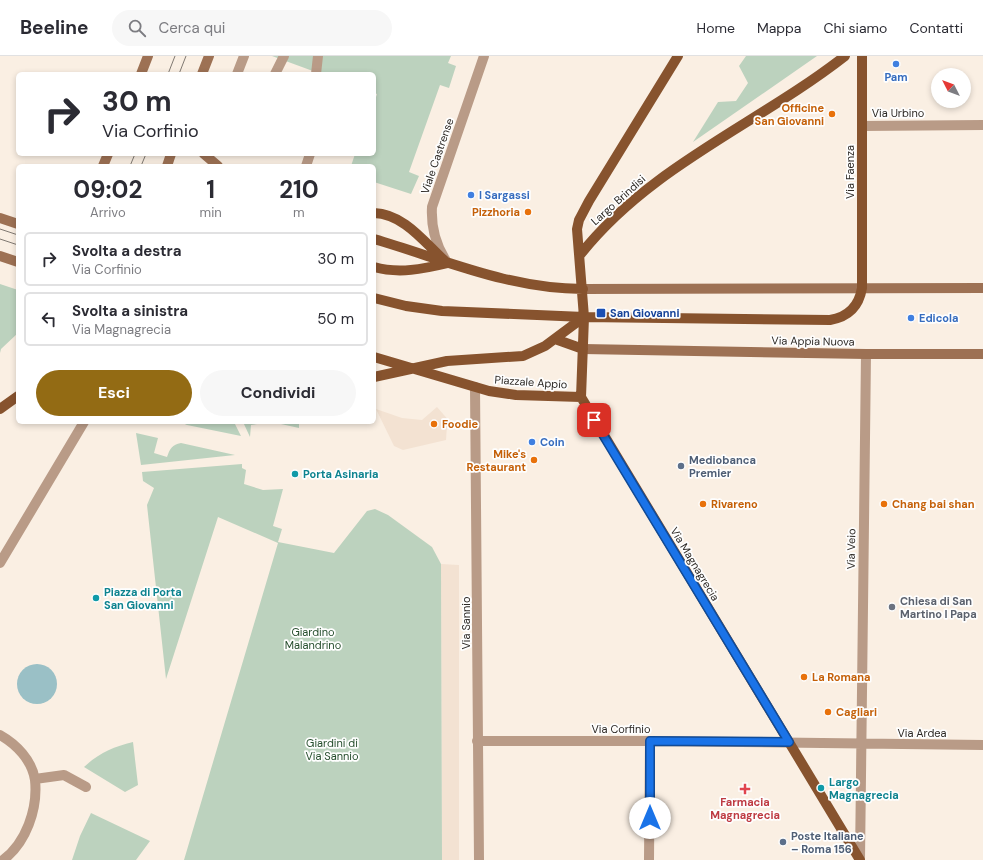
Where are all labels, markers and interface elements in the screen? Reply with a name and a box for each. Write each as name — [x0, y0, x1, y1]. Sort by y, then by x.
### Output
search box — [112, 10, 392, 46]
text: Beeline — [20, 15, 88, 40]
icon: search — [126, 17, 148, 39]
text: Cerca qui — [158, 18, 225, 38]
text: Home — [697, 19, 735, 37]
text: Mappa — [757, 19, 801, 37]
text: Chi siamo — [823, 19, 887, 37]
text: Contatti — [909, 19, 963, 37]
marker: Pam — [891, 59, 901, 69]
north arrow — [931, 68, 971, 108]
map controls — [931, 68, 971, 108]
place label: Pam — [884, 70, 908, 84]
text: 30 m — [102, 83, 172, 120]
icon: right — [36, 88, 88, 140]
place label: Officine San Giovanni — [755, 101, 824, 128]
street label: Via Urbino — [872, 106, 924, 120]
marker: Officine San Giovanni — [827, 109, 837, 119]
street label: Viale Castrense — [417, 116, 457, 196]
text: Via Corfinio — [102, 119, 199, 143]
street label: Via Faenza — [843, 145, 857, 199]
street label: Largo Brindisi — [588, 172, 648, 228]
text: 09:02 — [73, 174, 142, 205]
text: 1 — [206, 174, 215, 205]
text: 210 — [279, 174, 319, 205]
place label: I Sargassi — [479, 188, 530, 202]
marker: I Sargassi — [466, 190, 476, 200]
text: Arrivo — [90, 204, 126, 221]
text: min — [200, 204, 222, 221]
text: m — [293, 204, 305, 221]
place label: Pizzhoria — [472, 205, 520, 219]
marker: Pizzhoria — [523, 207, 533, 217]
text: Svolta a destra — [72, 241, 182, 261]
icon: right — [38, 248, 60, 270]
text: 30 m — [318, 249, 354, 269]
text: Via Corfinio — [72, 261, 142, 278]
text: Svolta a sinistra — [72, 301, 188, 321]
place label: San Giovanni — [610, 306, 679, 320]
marker: San Giovanni — [595, 307, 607, 319]
icon: left — [38, 308, 60, 330]
text: 50 m — [317, 309, 354, 329]
place label: Edicola — [919, 311, 958, 325]
marker: Edicola — [906, 313, 916, 323]
text: Via Magnagrecia — [72, 321, 171, 338]
street label: Via Appia Nuova — [771, 333, 855, 349]
button: Esci — [36, 370, 192, 416]
button: Condividi — [200, 370, 356, 416]
street label: Piazzale Appio — [494, 372, 568, 392]
pin — [577, 403, 611, 437]
icon: arrive — [583, 409, 605, 431]
place label: Foodie — [442, 417, 478, 431]
marker: Foodie — [429, 419, 439, 429]
place label: Coin — [540, 435, 565, 449]
marker: Coin — [527, 437, 537, 447]
place label: Mike's Restaurant — [467, 447, 526, 474]
place label: Mediobanca Premier — [689, 453, 756, 480]
marker: Mike's Restaurant — [529, 455, 539, 465]
marker: Mediobanca Premier — [676, 461, 686, 471]
place label: Porta Asinaria — [303, 467, 378, 481]
marker: Porta Asinaria — [290, 469, 300, 479]
place label: Rivareno — [711, 497, 758, 511]
place label: Chang bai shan — [892, 497, 975, 511]
marker: Rivareno — [698, 499, 708, 509]
marker: Chang bai shan — [879, 499, 889, 509]
street label: Via Magnagrecia — [667, 525, 723, 604]
street label: Via Veio — [844, 528, 858, 570]
place label: Piazza di Porta San Giovanni — [104, 585, 182, 612]
marker: Piazza di Porta San Giovanni — [91, 593, 101, 603]
place label: Chiesa di San Martino I Papa — [900, 594, 977, 621]
street label: Via Sannio — [459, 596, 473, 650]
marker: Chiesa di San Martino I Papa — [887, 602, 897, 612]
park label: Giardino Malandrino — [285, 625, 341, 652]
place label: La Romana — [812, 670, 871, 684]
marker: La Romana — [799, 672, 809, 682]
place label: Cagliari — [836, 705, 877, 719]
marker: Cagliari — [823, 707, 833, 717]
street label: Via Corfinio — [591, 722, 651, 736]
street label: Via Ardea — [897, 726, 947, 740]
park label: Giardini di Via Sannio — [305, 736, 359, 763]
place label: Largo Magnagrecia — [829, 775, 899, 802]
marker: Largo Magnagrecia — [816, 783, 826, 793]
marker: Farmacia Magnagrecia — [740, 784, 750, 794]
place label: Farmacia Magnagrecia — [710, 795, 780, 822]
position arrow — [629, 797, 671, 839]
place label: Poste Italiane – Roma 156 — [791, 829, 864, 856]
marker: Poste Italiane – Roma 156 — [778, 837, 788, 847]

